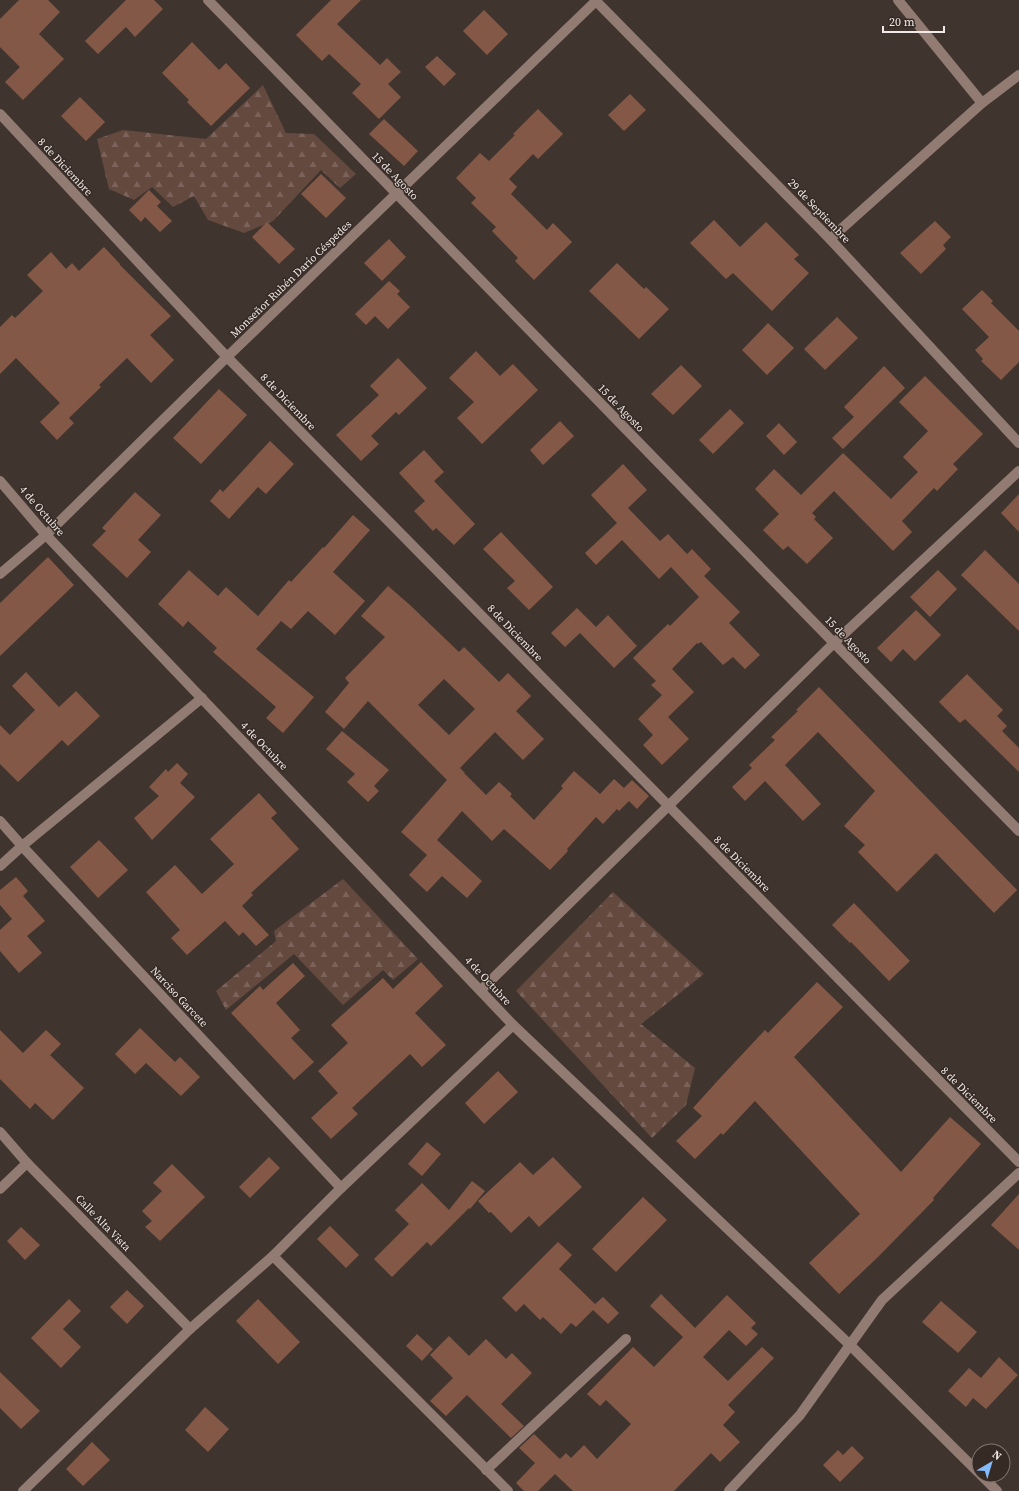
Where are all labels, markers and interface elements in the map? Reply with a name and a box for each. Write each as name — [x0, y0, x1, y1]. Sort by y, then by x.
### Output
scale bar — [883, 8, 944, 34]
text: 20 m — [889, 14, 915, 30]
street label: 8 de Diciembre — [34, 135, 96, 200]
street label: 15 de Agosto — [368, 149, 422, 203]
street label: 29 de Septiembre — [784, 175, 854, 247]
street label: Monseñor Rubén Darío Céspedes — [227, 217, 355, 341]
street label: 8 de Diciembre — [257, 370, 319, 434]
street label: 15 de Agosto — [594, 381, 648, 435]
street label: 4 de Octubre — [16, 483, 68, 540]
street label: 8 de Diciembre — [484, 601, 546, 665]
street label: 15 de Agosto — [821, 613, 875, 667]
street label: 4 de Octubre — [237, 718, 291, 774]
street label: 8 de Diciembre — [710, 832, 774, 896]
street label: 4 de Octubre — [461, 953, 515, 1009]
street label: Narciso Garcete — [147, 963, 211, 1031]
street label: 8 de Diciembre — [937, 1063, 1001, 1127]
street label: Calle Alta Vista — [72, 1191, 134, 1255]
north arrow — [971, 1443, 1011, 1483]
text: N — [989, 1447, 1005, 1464]

